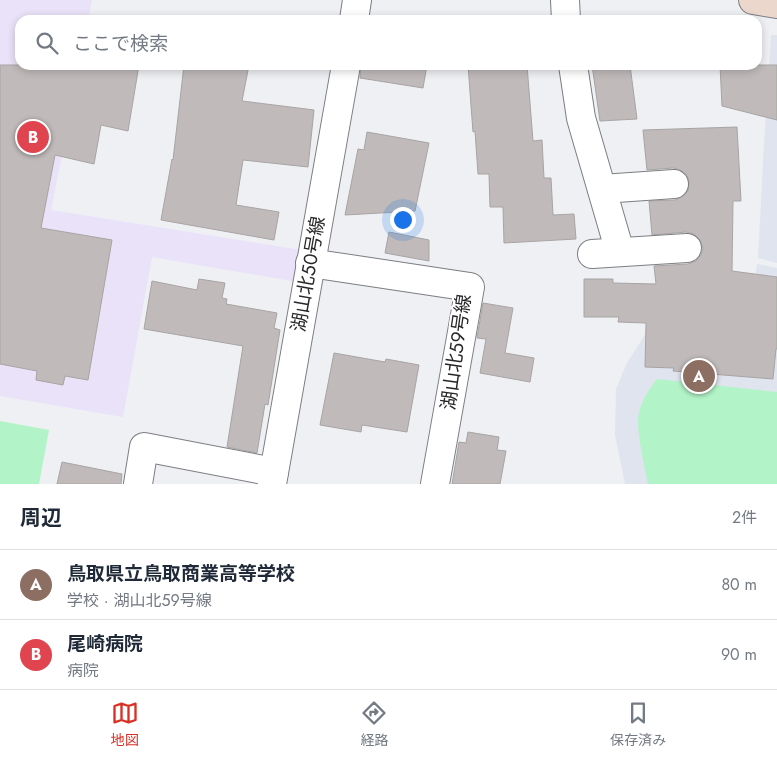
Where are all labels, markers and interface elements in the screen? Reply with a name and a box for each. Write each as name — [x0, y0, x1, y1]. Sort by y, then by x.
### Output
search box — [15, 15, 762, 70]
icon: search — [33, 29, 61, 57]
text: ここで検索 — [73, 30, 168, 57]
pin: B — [17, 118, 49, 156]
your location — [390, 207, 416, 233]
street label: 湖山北50号線 — [285, 214, 331, 334]
street label: 湖山北59号線 — [435, 292, 477, 412]
pin: A — [683, 357, 715, 395]
text: 周辺 — [20, 503, 62, 533]
text: 2件 — [732, 506, 757, 529]
text: 鳥取県立鳥取商業高等学校 — [67, 560, 295, 587]
text: A — [30, 573, 42, 596]
text: 80 m — [721, 573, 757, 596]
text: 学校 · 湖山北59号線 — [67, 589, 212, 612]
text: 尾崎病院 — [67, 630, 143, 657]
text: B — [31, 643, 41, 666]
text: 90 m — [721, 643, 757, 666]
text: 病院 — [67, 659, 99, 682]
tab: 地図 — [111, 699, 139, 750]
tab: 経路 — [360, 699, 388, 750]
tab: 保存済み — [610, 699, 666, 750]

